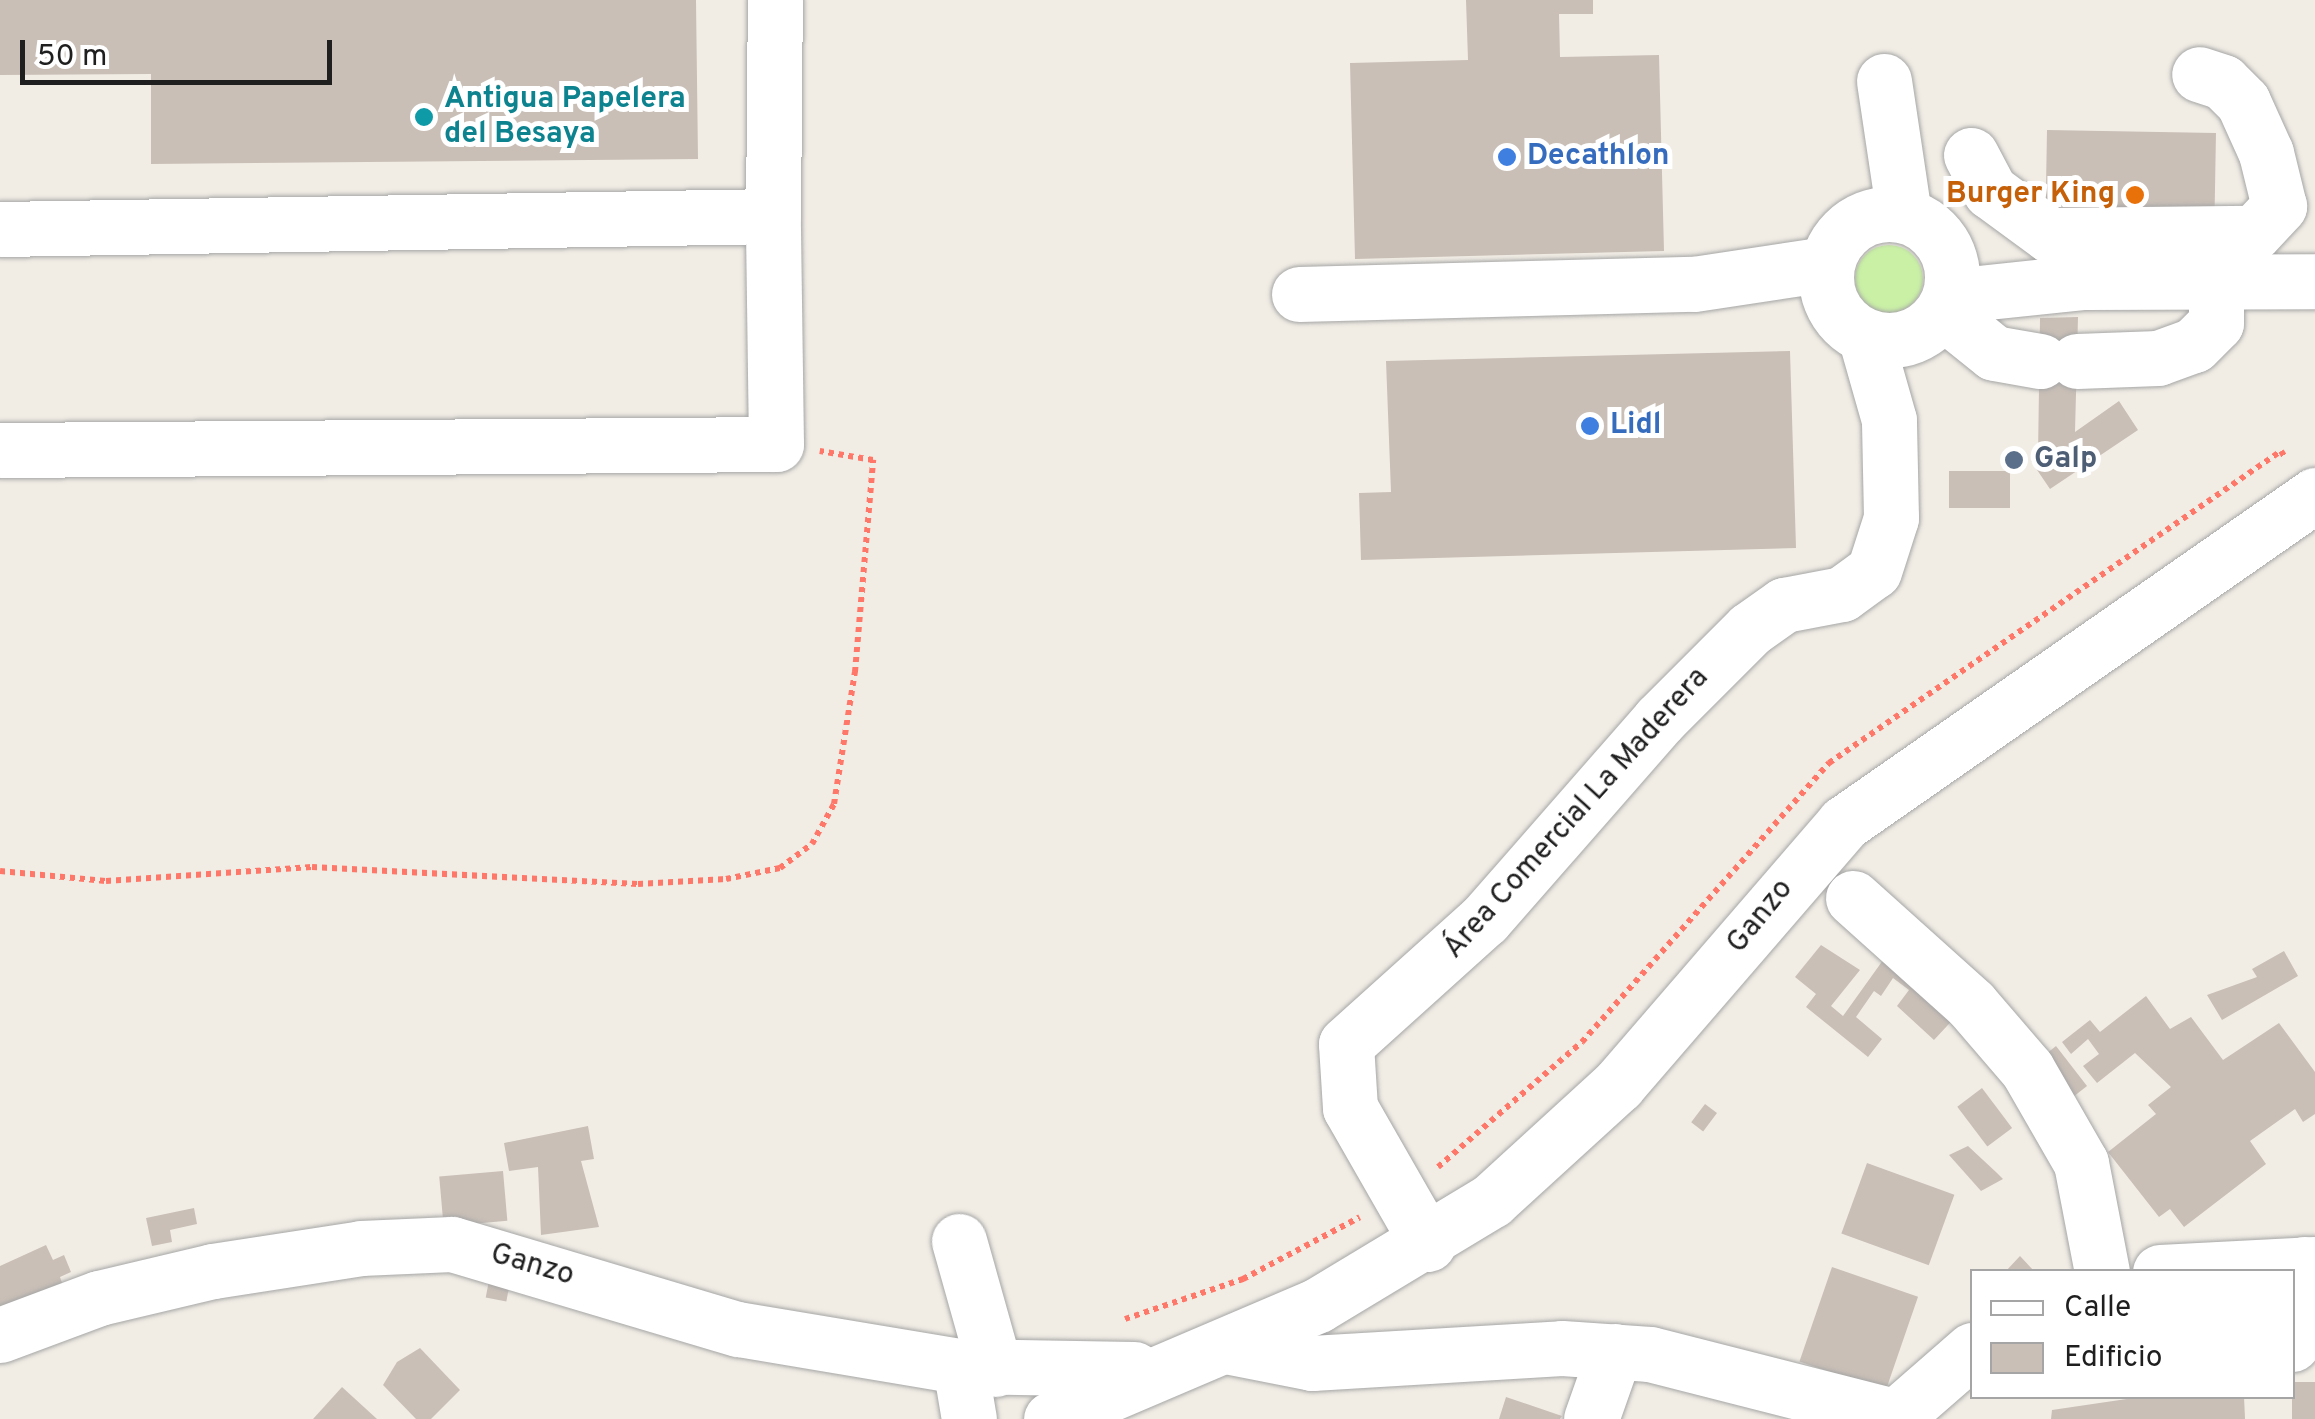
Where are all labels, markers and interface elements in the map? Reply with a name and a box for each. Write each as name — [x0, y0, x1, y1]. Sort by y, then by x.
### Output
scale bar — [25, 20, 338, 82]
text: 50 m — [37, 39, 107, 76]
place label: Antigua Papelera del Besaya — [444, 82, 686, 152]
marker: Antigua Papelera del Besaya — [413, 106, 435, 128]
place label: Decathlon — [1527, 139, 1670, 175]
marker: Decathlon — [1496, 146, 1518, 168]
place label: Burger King — [1946, 177, 2115, 213]
marker: Burger King — [2124, 184, 2146, 206]
place label: Lidl — [1610, 408, 1662, 444]
marker: Lidl — [1579, 415, 1601, 437]
place label: Galp — [2034, 442, 2097, 478]
marker: Galp — [2003, 449, 2025, 471]
street label: Área Comercial La Maderera — [1437, 661, 1717, 967]
street label: Ganzo — [1720, 873, 1802, 961]
street label: Ganzo — [486, 1237, 578, 1295]
legend — [1970, 1269, 2295, 1399]
text: Calle — [2064, 1290, 2131, 1327]
text: Edificio — [2064, 1340, 2162, 1377]

